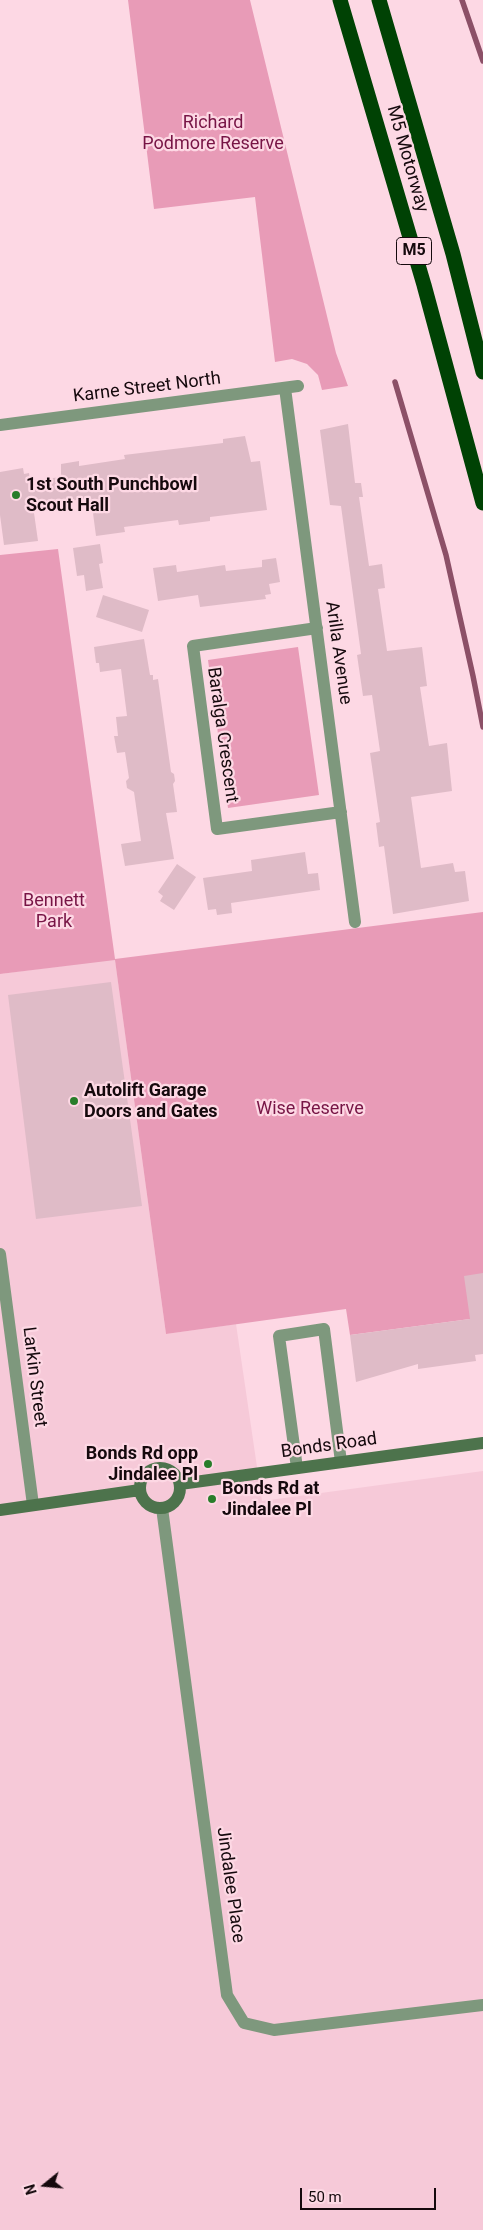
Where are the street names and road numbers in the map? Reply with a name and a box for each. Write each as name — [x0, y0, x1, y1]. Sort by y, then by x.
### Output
street label: M5 Motorway — [381, 103, 433, 215]
road number: M5 — [396, 238, 432, 264]
street label: Karne Street North — [72, 368, 222, 408]
street label: Arilla Avenue — [320, 600, 356, 706]
street label: Baralga Crescent — [202, 666, 242, 804]
street label: Larkin Street — [17, 1326, 51, 1428]
street label: Bonds Road — [280, 1429, 378, 1463]
street label: Jindalee Place — [211, 1826, 249, 1944]

